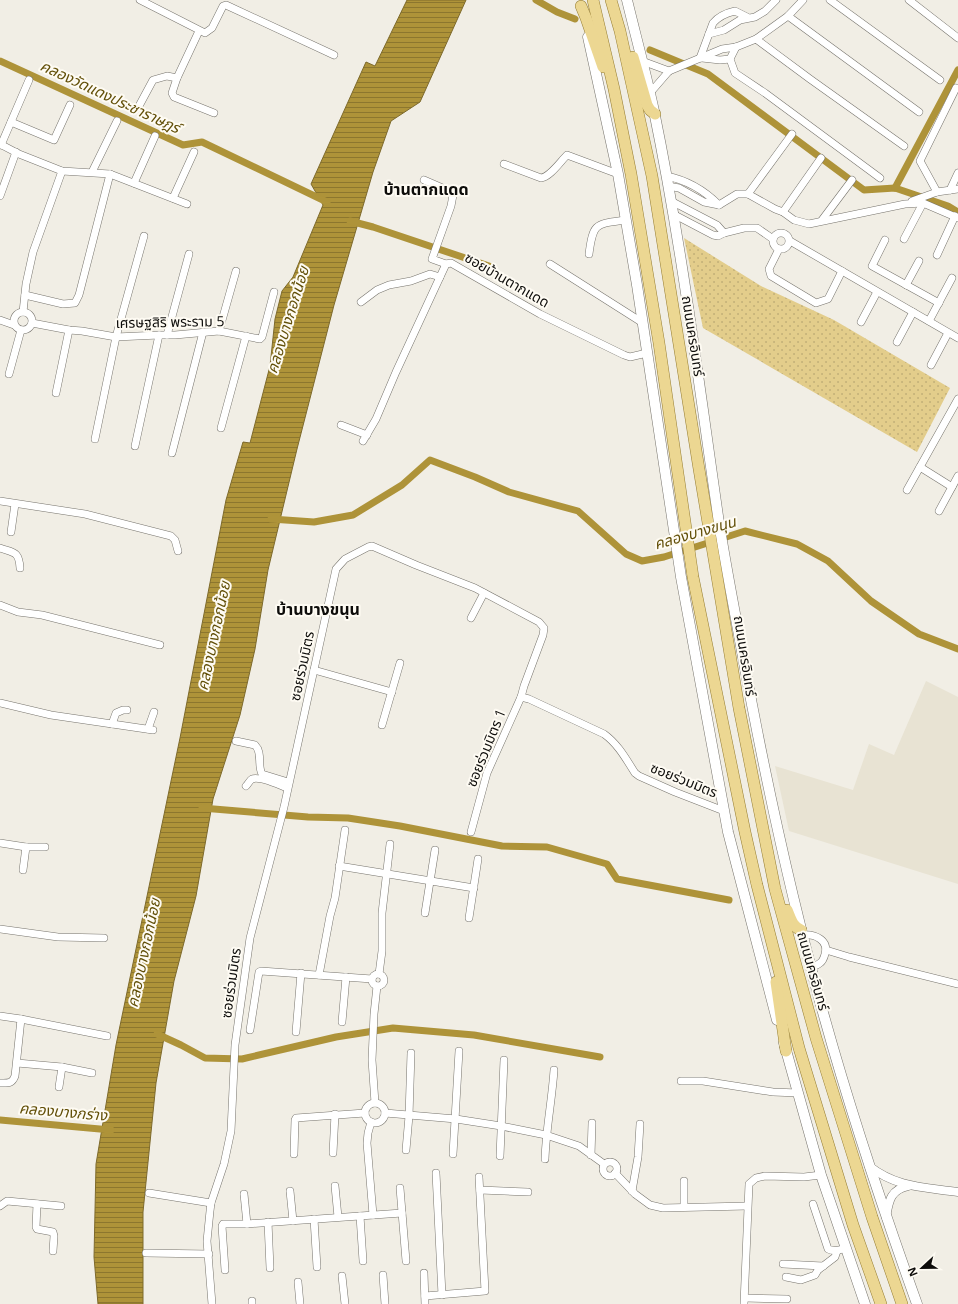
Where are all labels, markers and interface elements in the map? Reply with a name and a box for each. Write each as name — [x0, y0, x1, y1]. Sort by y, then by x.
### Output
water label: คลองวัดแดงประชาราษฎร์ — [37, 55, 187, 139]
district label: บ้านตากแดด — [383, 178, 469, 200]
street label: ซอยบ้านตากแดด — [461, 248, 553, 312]
water label: คลองบางกอกน้อย — [261, 263, 313, 376]
street label: ถนนนครอินทร์ — [678, 294, 709, 378]
street label: เศรษฐสิริ พระราม 5 — [115, 311, 225, 332]
water label: คลองบางขนุน — [651, 511, 739, 553]
water label: คลองบางกอกน้อย — [192, 578, 235, 692]
district label: บ้านบางขนุน — [276, 598, 360, 620]
street label: ถนนนครอินทร์ — [730, 614, 761, 698]
street label: ซอยร่วมมิตร — [285, 629, 318, 702]
street label: ซอยร่วมมิตร 1 — [461, 706, 510, 790]
street label: ซอยร่วมมิตร — [648, 757, 721, 802]
water label: คลองบางกอกน้อย — [122, 895, 165, 1009]
street label: ถนนนครอินทร์ — [793, 929, 834, 1013]
street label: ซอยร่วมมิตร — [216, 946, 245, 1019]
water label: คลองบางกร่าง — [18, 1097, 109, 1125]
north arrow — [902, 1248, 942, 1288]
text: N — [904, 1265, 921, 1279]

